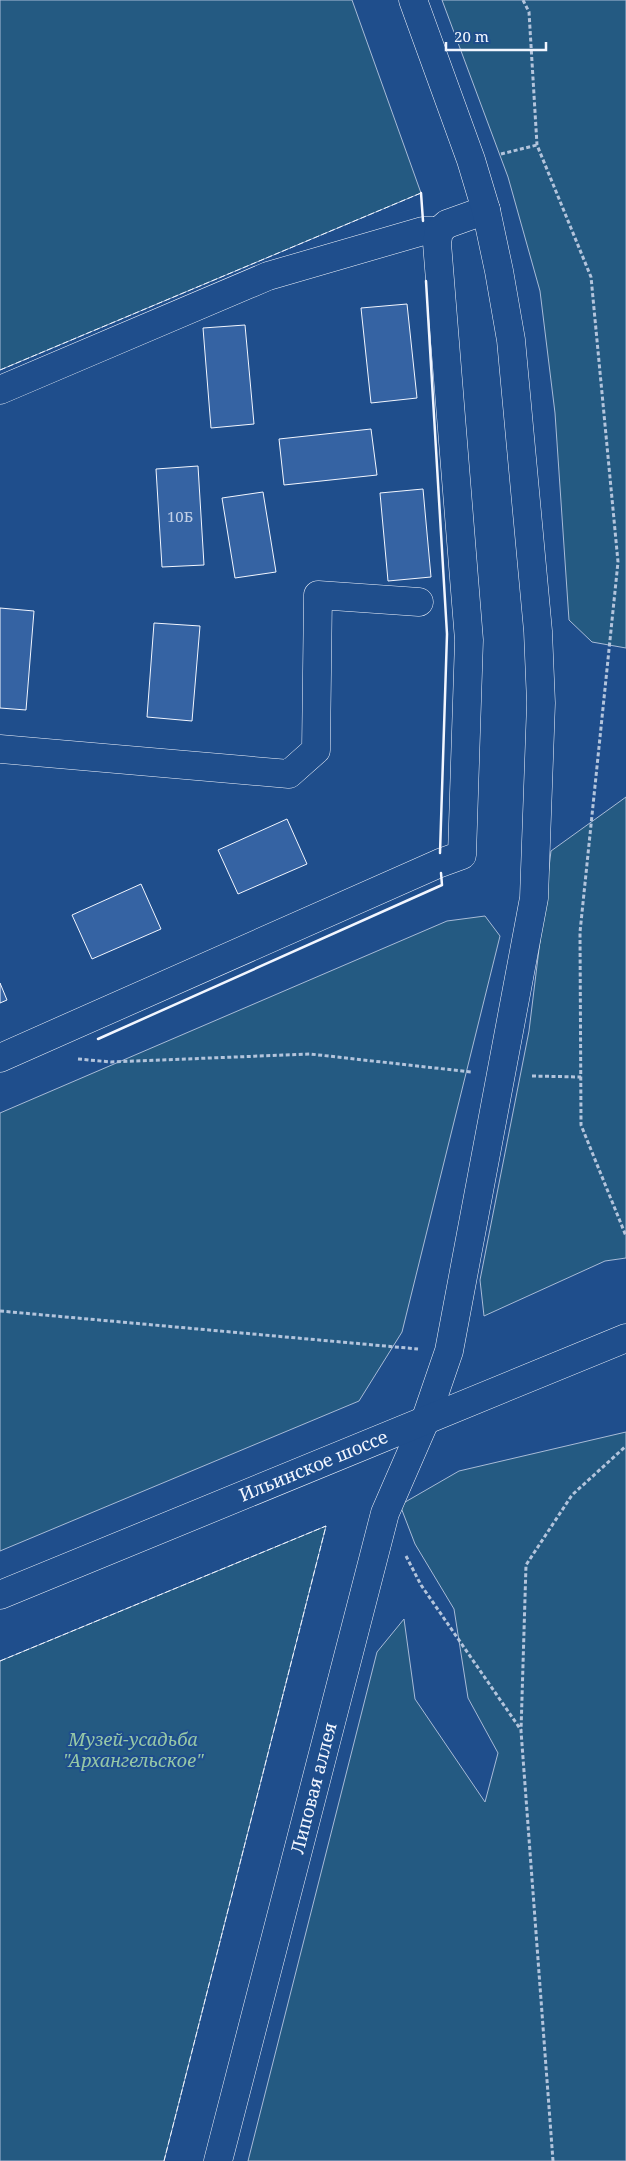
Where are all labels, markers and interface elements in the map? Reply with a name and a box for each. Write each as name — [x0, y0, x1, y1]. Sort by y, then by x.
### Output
scale bar — [446, 20, 546, 52]
text: 20 m — [454, 26, 489, 46]
house number: 10Б — [167, 506, 193, 526]
street label: Ильинское шоссе — [235, 1424, 391, 1507]
street label: Липовая аллея — [285, 1720, 342, 1856]
park label: Музей-усадьба "Архангельское" — [63, 1727, 205, 1772]

